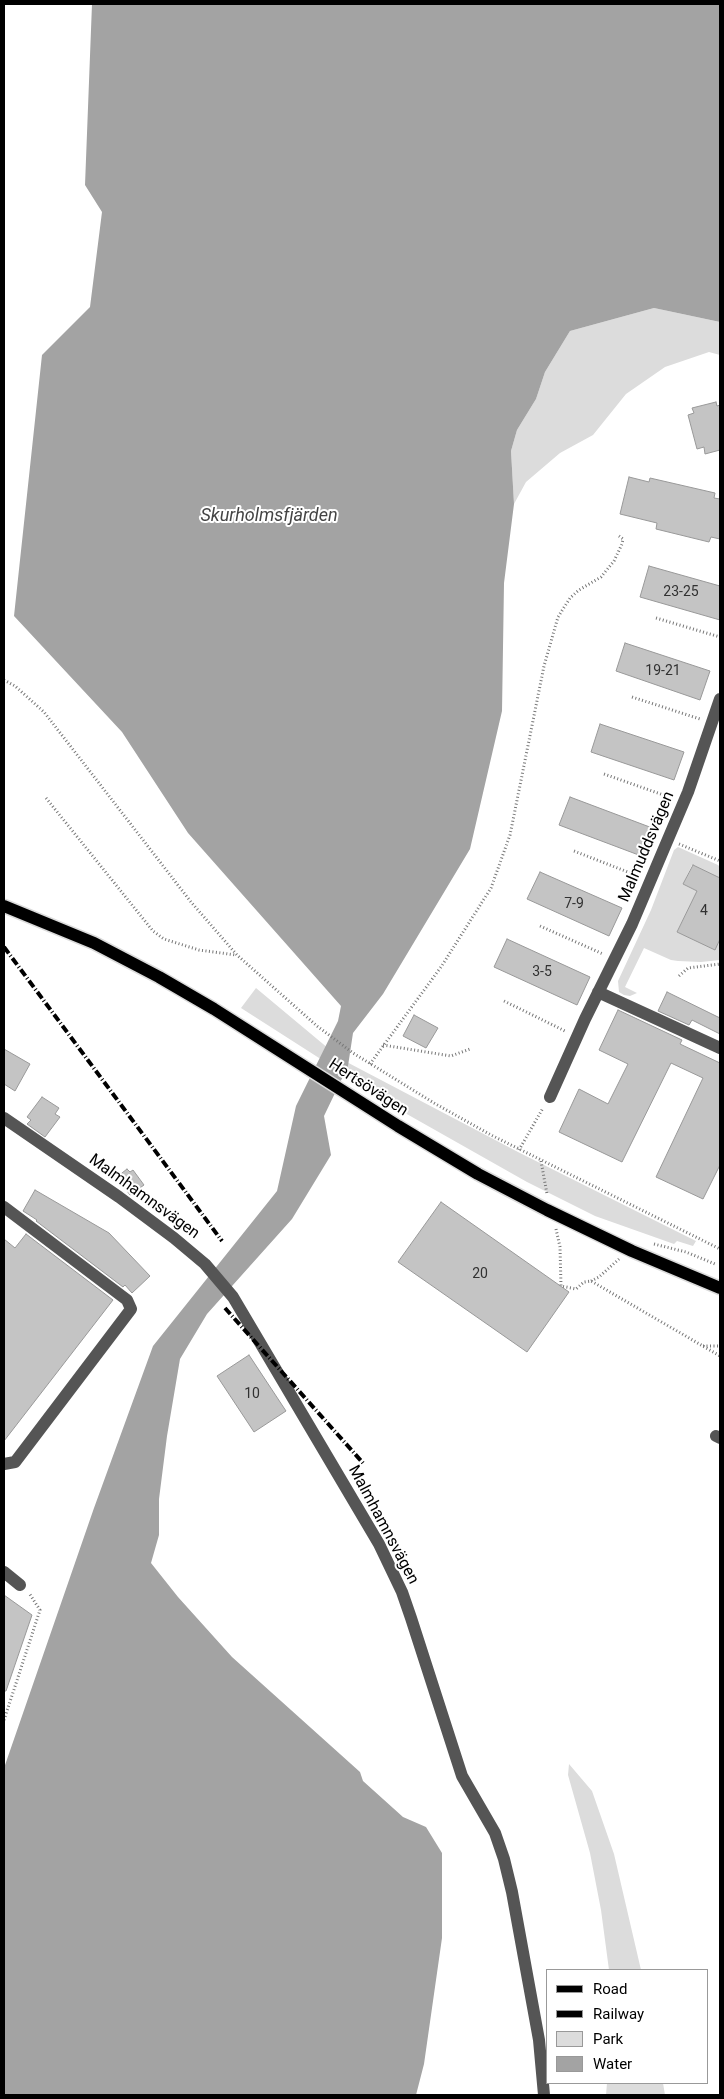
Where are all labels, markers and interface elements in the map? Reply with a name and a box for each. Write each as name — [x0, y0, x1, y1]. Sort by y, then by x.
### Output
water label: Skurholmsfjärden — [200, 505, 338, 527]
house number: 23-25 — [663, 584, 699, 600]
house number: 19-21 — [645, 663, 681, 679]
street label: Malmuddsvägen — [615, 789, 679, 905]
house number: 7-9 — [564, 896, 584, 912]
house number: 4 — [700, 903, 708, 919]
house number: 3-5 — [532, 964, 552, 980]
street label: Hertsövägen — [325, 1055, 411, 1121]
street label: Malmhamnsvägen — [85, 1150, 203, 1244]
house number: 20 — [472, 1266, 488, 1282]
house number: 10 — [244, 1386, 260, 1402]
street label: Malmhamnsvägen — [344, 1462, 422, 1588]
legend — [546, 1969, 709, 2084]
text: Road — [593, 1980, 627, 1998]
text: Railway — [593, 2005, 644, 2023]
text: Park — [593, 2030, 623, 2048]
text: Water — [593, 2055, 632, 2073]

